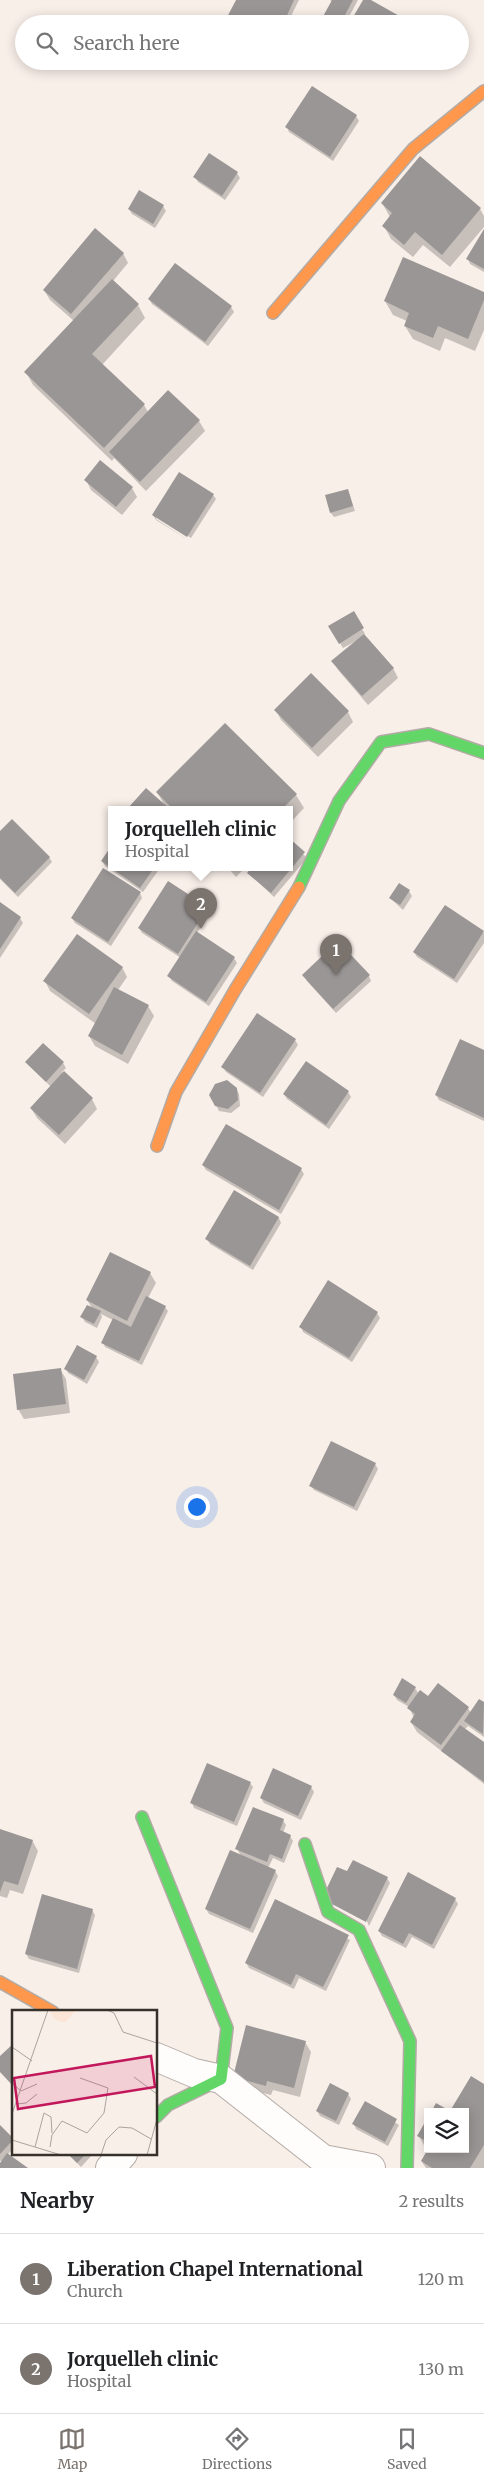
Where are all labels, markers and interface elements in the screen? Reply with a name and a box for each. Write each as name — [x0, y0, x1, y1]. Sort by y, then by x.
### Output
search box — [15, 15, 469, 70]
icon: search — [33, 29, 61, 57]
text: Search here — [73, 31, 180, 55]
popup — [108, 806, 293, 871]
text: Jorquelleh clinic — [125, 817, 276, 841]
text: Hospital — [125, 841, 189, 861]
pin: 2 — [185, 888, 217, 929]
pin: 1 — [320, 934, 352, 975]
your location — [184, 1494, 210, 1520]
inset map — [12, 2010, 158, 2156]
map controls — [424, 2108, 469, 2153]
button: layers — [424, 2108, 469, 2153]
text: Nearby — [20, 2187, 94, 2214]
text: 2 results — [399, 2191, 464, 2211]
text: Liberation Chapel International — [67, 2257, 363, 2281]
text: 1 — [32, 2269, 40, 2289]
text: 120 m — [418, 2269, 464, 2289]
text: Church — [67, 2281, 123, 2301]
text: Jorquelleh clinic — [67, 2347, 218, 2371]
text: 2 — [31, 2359, 41, 2379]
text: 130 m — [418, 2359, 464, 2379]
text: Hospital — [67, 2371, 131, 2391]
tab: Map — [57, 2425, 87, 2473]
tab: Directions — [202, 2425, 272, 2473]
tab: Saved — [387, 2425, 427, 2473]

